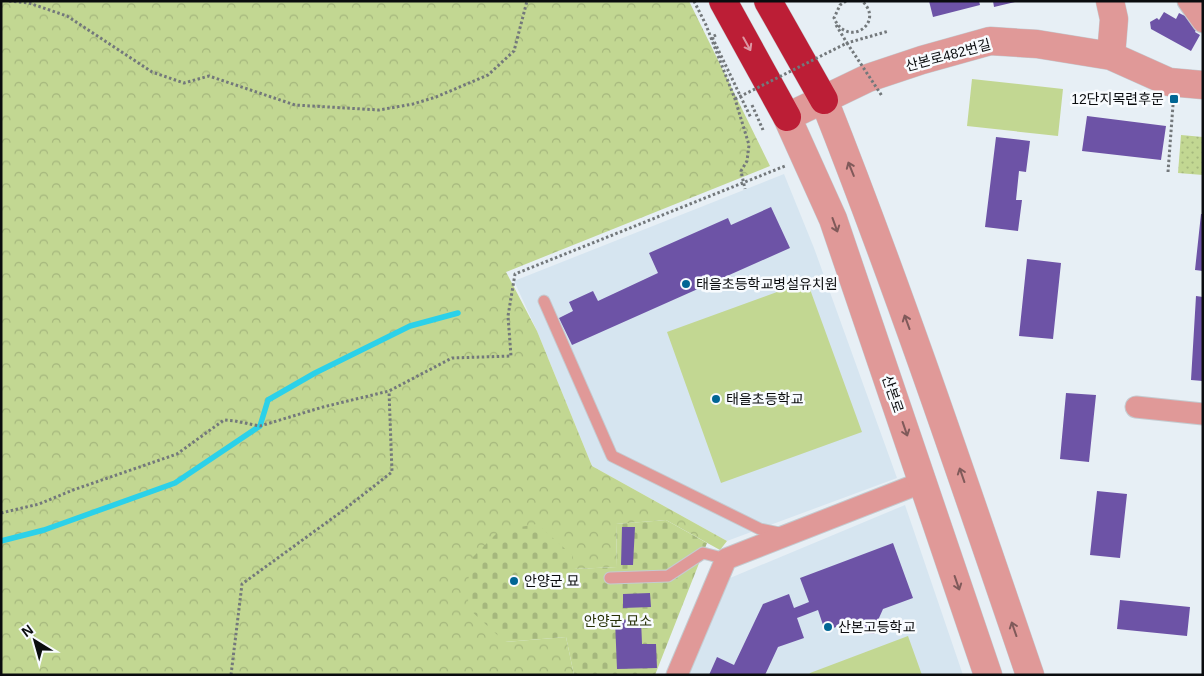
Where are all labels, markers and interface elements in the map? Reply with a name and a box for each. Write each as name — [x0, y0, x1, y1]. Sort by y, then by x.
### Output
one-way arrow — [742, 36, 752, 51]
street label: 산본로482번길 — [904, 36, 992, 74]
place label: 12단지목련후문 — [1071, 91, 1164, 107]
marker: 12단지목련후문 — [1168, 93, 1180, 105]
one-way arrow — [846, 162, 856, 177]
one-way arrow — [831, 217, 840, 233]
place label: 태을초등학교병설유치원 — [696, 276, 838, 292]
marker: 태을초등학교병설유치원 — [680, 278, 692, 290]
one-way arrow — [902, 314, 911, 330]
street label: 산본로 — [879, 373, 907, 415]
place label: 태을초등학교 — [726, 391, 803, 407]
marker: 태을초등학교 — [710, 393, 722, 405]
one-way arrow — [900, 421, 910, 437]
one-way arrow — [956, 467, 966, 483]
place label: 안양군 묘 — [524, 573, 580, 589]
one-way arrow — [953, 574, 962, 590]
marker: 안양군 묘 — [508, 575, 520, 587]
park label: 안양군 묘소 — [584, 613, 652, 629]
north arrow — [10, 616, 60, 666]
place label: 산본고등학교 — [838, 619, 915, 635]
text: N — [18, 621, 36, 640]
marker: 산본고등학교 — [822, 621, 834, 633]
one-way arrow — [1009, 621, 1018, 637]

